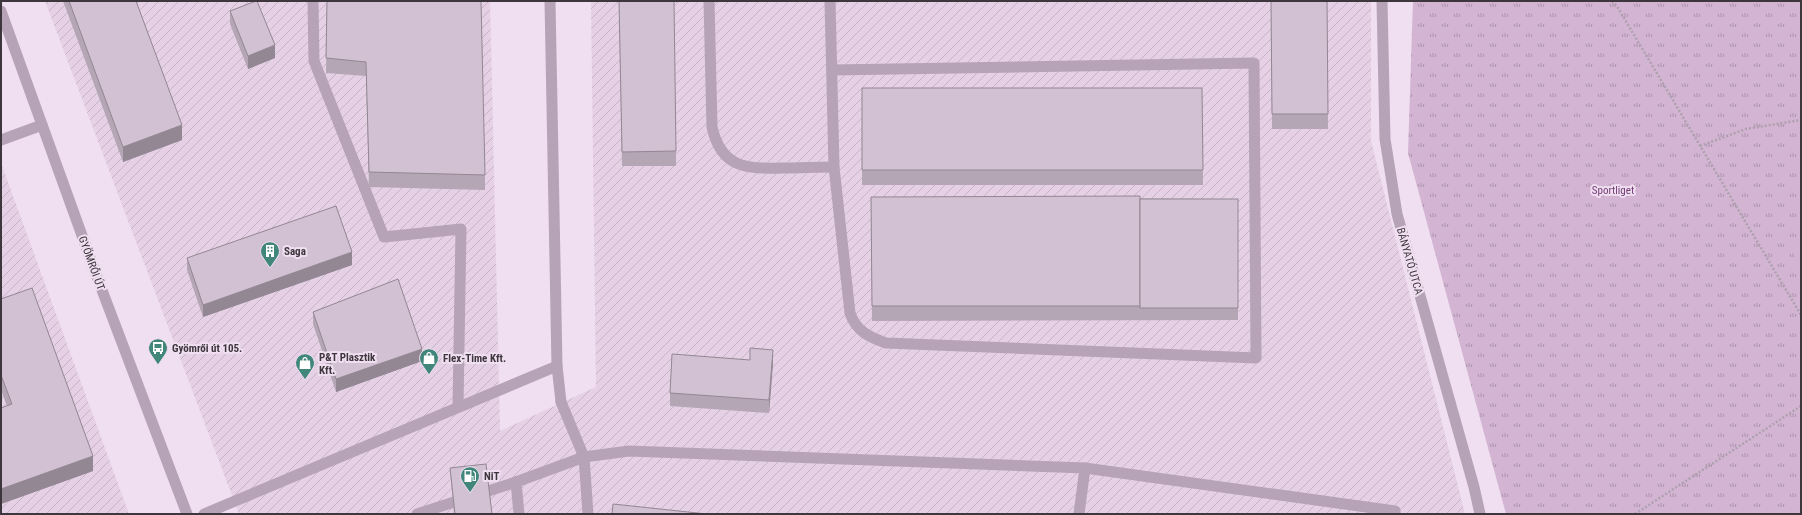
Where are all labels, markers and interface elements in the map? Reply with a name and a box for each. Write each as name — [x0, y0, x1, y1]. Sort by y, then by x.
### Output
park label: Sportliget — [1592, 184, 1634, 197]
street label: BÁNYATÓ UTCA — [1394, 226, 1425, 297]
street label: GYÖMRŐI ÚT — [76, 234, 107, 292]
building icon: Saga — [259, 240, 281, 268]
place label: Saga — [284, 245, 306, 258]
bus stop icon: Gyömrői út 105. — [147, 337, 169, 365]
place label: Gyömrői út 105. — [172, 342, 242, 355]
shop icon: Flex-Time Kft. — [418, 347, 440, 375]
place label: P&T Plasztik Kft. — [319, 351, 376, 377]
shop icon: P&T Plasztik Kft. — [294, 352, 316, 380]
place label: Flex-Time Kft. — [443, 352, 506, 365]
fuel station icon: NiT — [459, 465, 481, 493]
place label: NiT — [484, 470, 500, 483]

